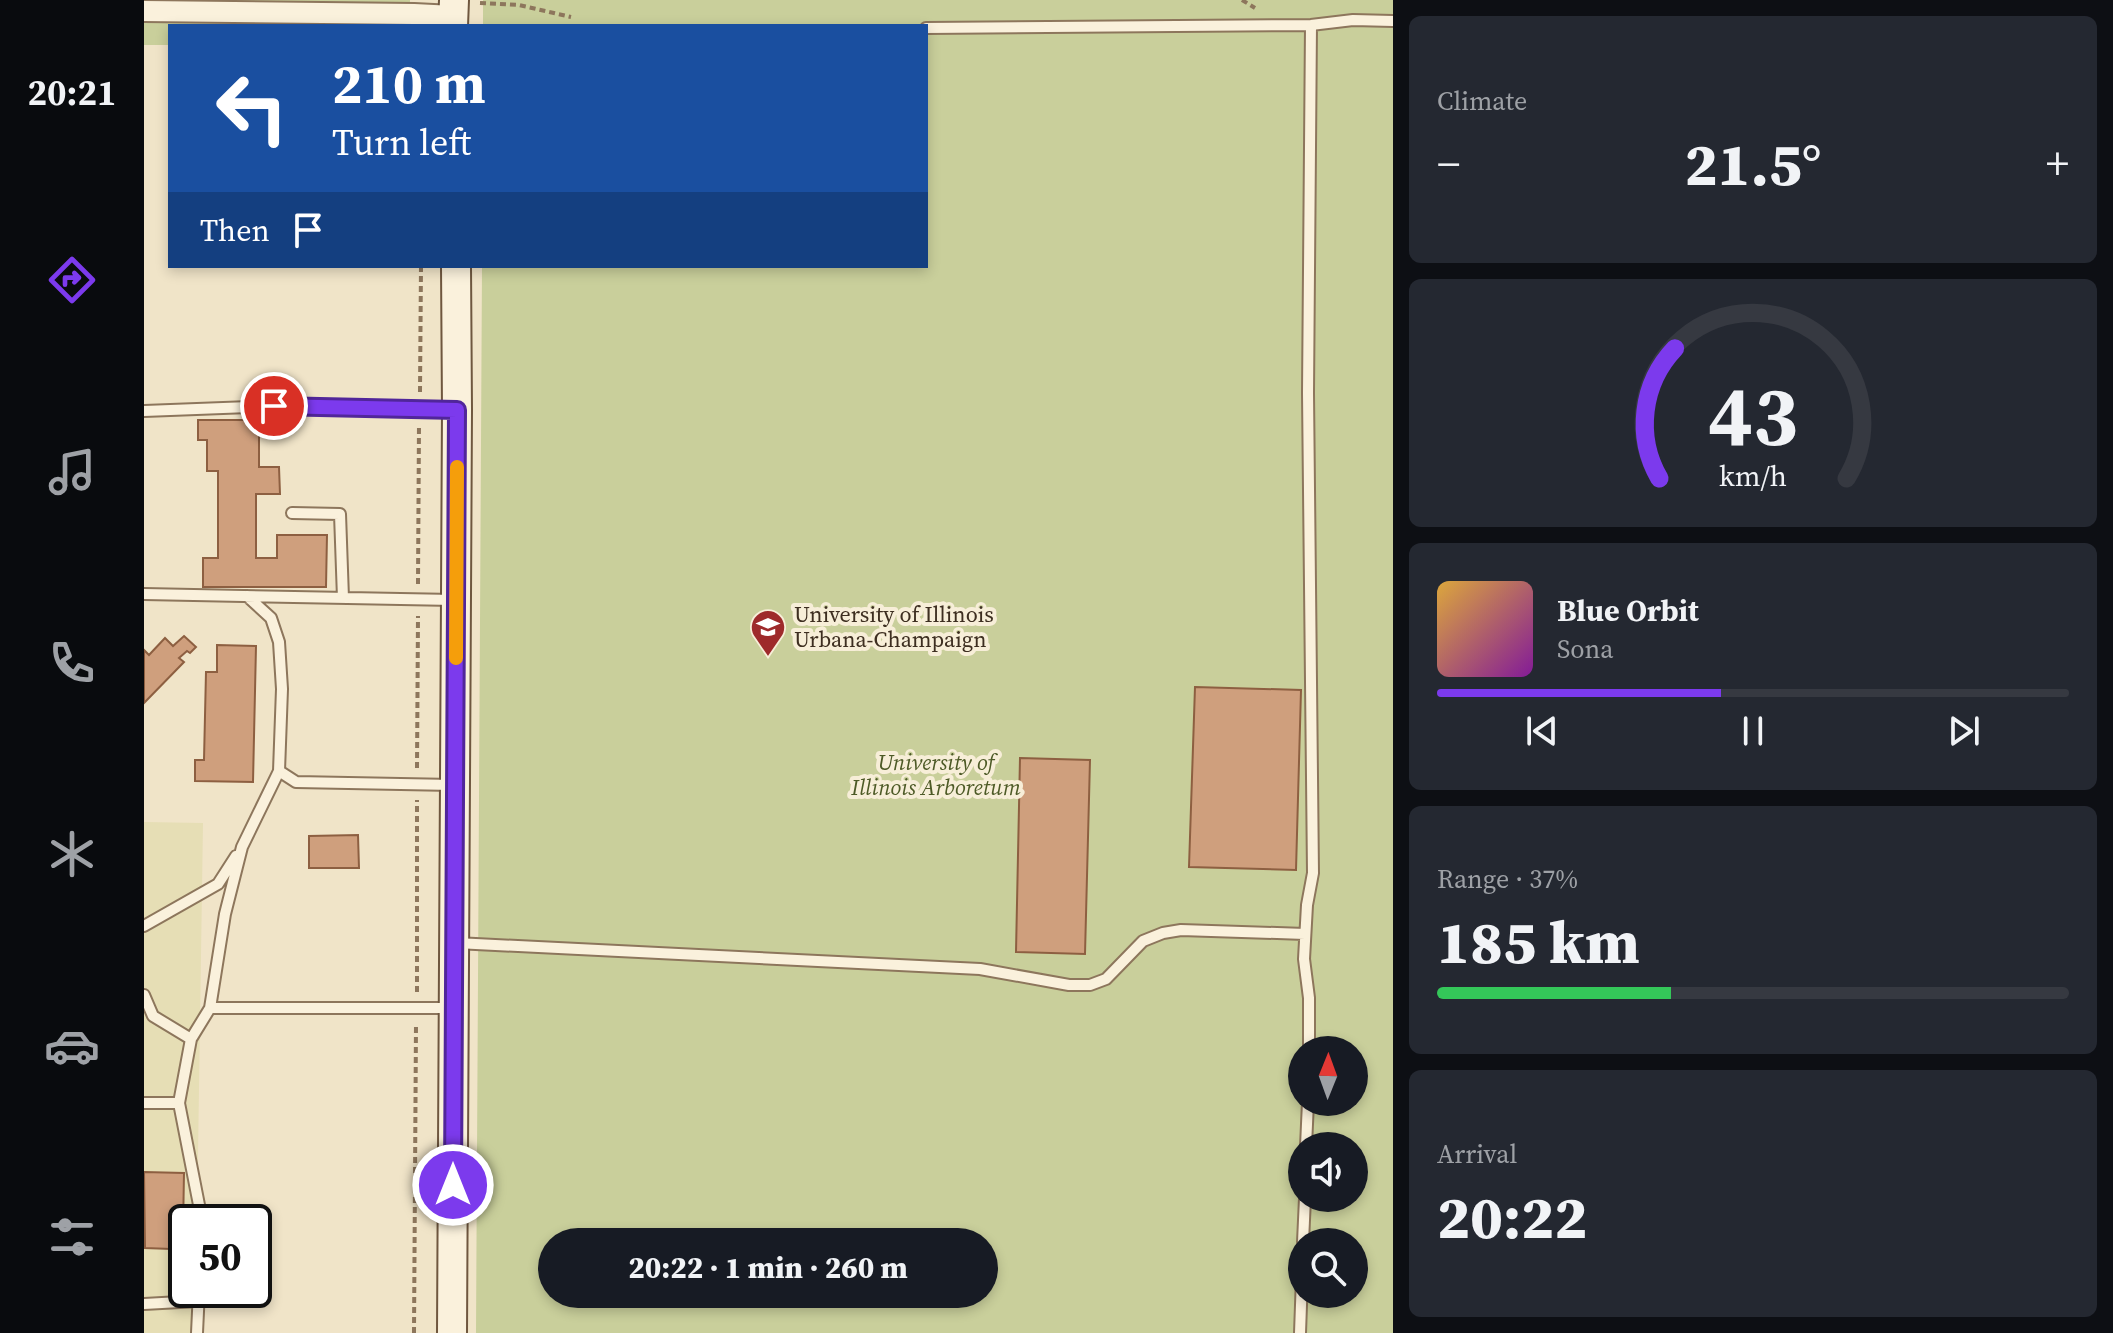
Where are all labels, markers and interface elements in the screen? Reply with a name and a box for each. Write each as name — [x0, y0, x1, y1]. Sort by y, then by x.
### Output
text: 210 m — [332, 45, 486, 122]
icon: left — [200, 56, 304, 160]
text: 20:21 — [28, 68, 116, 117]
text: Climate — [1437, 83, 1527, 119]
text: Turn left — [332, 118, 471, 167]
text: 21.5° — [1685, 123, 1821, 205]
text: − — [1437, 133, 1460, 194]
text: + — [2046, 133, 2069, 194]
icon: arrive — [286, 208, 330, 252]
text: Then — [200, 210, 270, 251]
icon: directions — [44, 252, 100, 308]
text: 43 — [1708, 359, 1798, 473]
pin — [240, 372, 308, 440]
icon: arrive — [252, 384, 296, 428]
icon: music — [44, 444, 100, 500]
text: km/h — [1719, 456, 1787, 496]
text: Blue Orbit — [1557, 590, 1699, 631]
place label: University of Illinois Urbana-Champaign — [794, 599, 994, 654]
school or university icon: University of Illinois Urbana-Champaign — [749, 608, 787, 658]
text: Sona — [1557, 631, 1614, 667]
icon: phone — [44, 635, 100, 691]
icon: previous — [1520, 709, 1564, 753]
icon: pause — [1731, 709, 1775, 753]
icon: next — [1942, 709, 1986, 753]
park label: University of Illinois Arboretum — [850, 747, 1021, 802]
icon: climate — [44, 826, 100, 882]
text: Range · 37% — [1437, 861, 1578, 897]
text: 185 km — [1437, 901, 1640, 983]
icon: car — [44, 1018, 100, 1074]
north arrow — [1288, 1036, 1368, 1116]
map controls — [1288, 1036, 1368, 1308]
button: sound — [1288, 1132, 1368, 1212]
text: Arrival — [1437, 1136, 1517, 1172]
position arrow — [411, 1143, 495, 1227]
text: 20:22 — [1437, 1176, 1587, 1258]
speed limit sign: 50 — [168, 1204, 272, 1308]
icon: filters — [44, 1209, 100, 1265]
button: search — [1288, 1228, 1368, 1308]
text: 20:22 · 1 min · 260 m — [628, 1247, 908, 1288]

